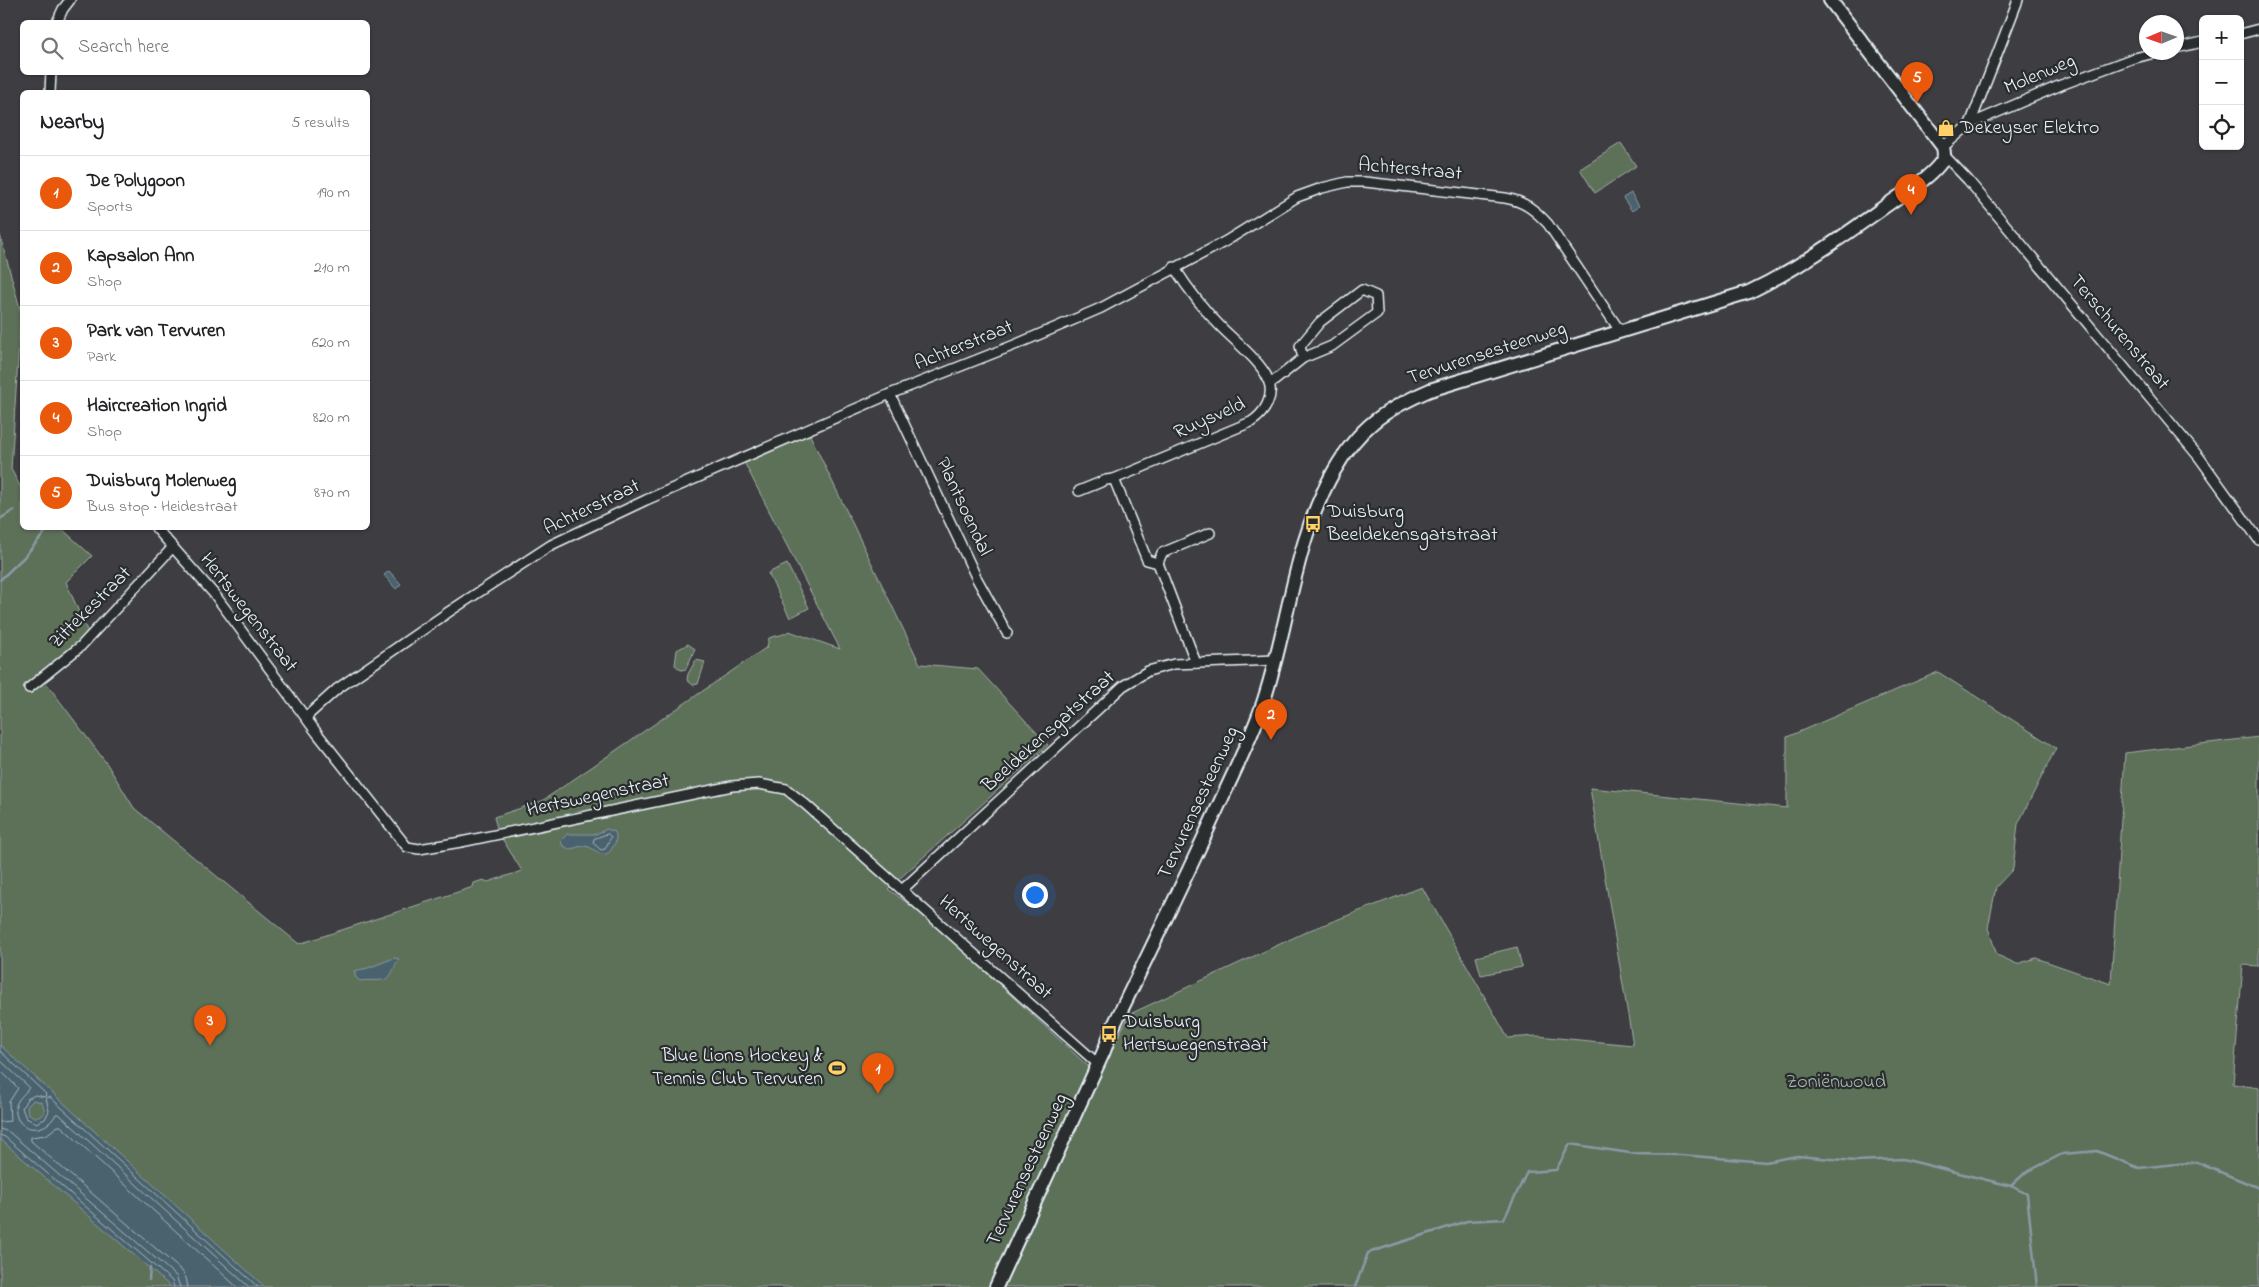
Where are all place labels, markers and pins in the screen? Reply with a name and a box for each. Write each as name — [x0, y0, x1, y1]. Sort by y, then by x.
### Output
pin: 5 — [1901, 62, 1933, 103]
place label: Dekeyser Elektro — [1959, 114, 2099, 143]
shop icon: Dekeyser Elektro — [1936, 118, 1956, 138]
pin: 4 — [1895, 174, 1927, 215]
place label: Duisburg Beeldekensgatstraat — [1326, 498, 1498, 551]
bus stop icon: Duisburg Beeldekensgatstraat — [1303, 514, 1323, 534]
pin: 2 — [1255, 699, 1287, 740]
pin: 3 — [194, 1005, 226, 1046]
place label: Duisburg Hertswegenstraat — [1122, 1008, 1268, 1061]
bus stop icon: Duisburg Hertswegenstraat — [1099, 1024, 1119, 1044]
place label: Blue Lions Hockey & Tennis Club Tervuren — [652, 1042, 823, 1094]
pin: 1 — [862, 1053, 894, 1094]
sports icon: Blue Lions Hockey & Tennis Club Tervuren — [827, 1058, 847, 1078]

